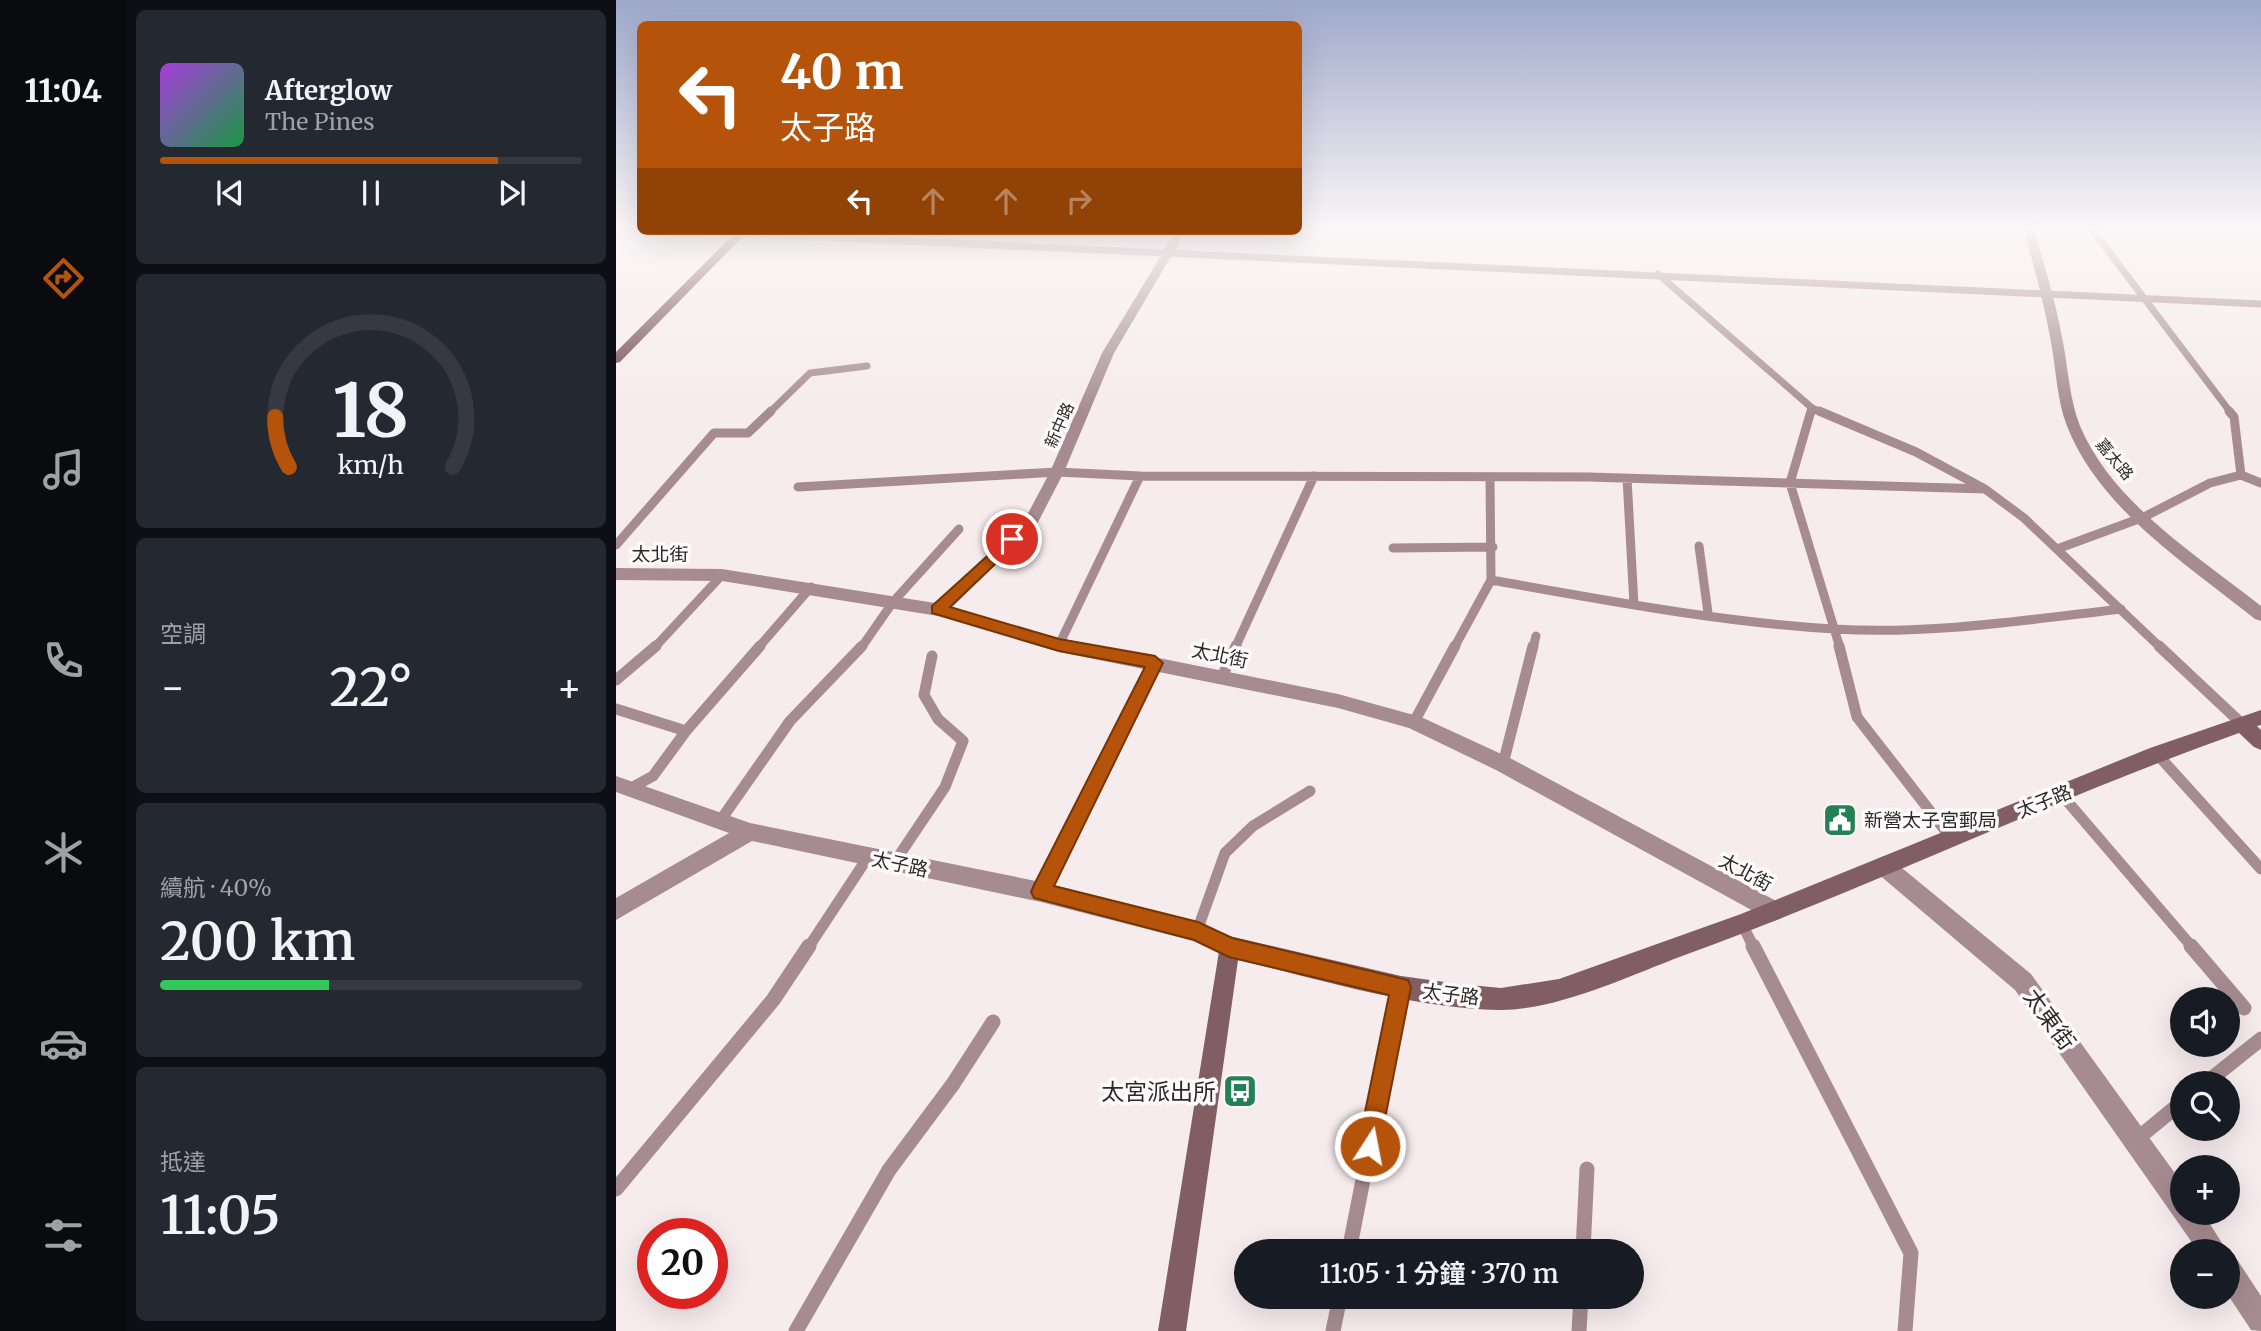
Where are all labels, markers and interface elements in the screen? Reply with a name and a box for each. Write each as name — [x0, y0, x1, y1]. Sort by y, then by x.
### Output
text: 40 m — [780, 41, 904, 102]
icon: left — [665, 49, 756, 140]
text: 11:04 — [24, 71, 102, 111]
text: Afterglow — [265, 74, 392, 107]
text: The Pines — [265, 107, 375, 136]
text: 太子路 — [780, 108, 876, 148]
icon: previous — [211, 174, 249, 212]
icon: pause — [352, 174, 390, 212]
icon: next — [493, 174, 531, 212]
icon: left — [841, 182, 879, 220]
icon: ahead — [914, 182, 952, 220]
icon: ahead — [987, 182, 1025, 220]
icon: right — [1060, 182, 1098, 220]
icon: directions — [39, 254, 88, 303]
text: 18 — [333, 366, 409, 458]
street label: 新中路 — [1040, 399, 1078, 451]
street label: 嘉太路 — [2092, 434, 2138, 484]
icon: music — [39, 445, 88, 494]
text: km/h — [338, 449, 404, 481]
pin — [982, 509, 1042, 569]
icon: arrive — [993, 520, 1031, 558]
street label: 太北街 — [631, 542, 689, 566]
text: 空調 — [160, 619, 206, 648]
icon: phone — [39, 636, 88, 685]
street label: 太北街 — [1190, 637, 1250, 673]
text: 22° — [329, 655, 413, 720]
text: − — [160, 664, 185, 711]
text: + — [557, 664, 582, 711]
street label: 太子路 — [2013, 779, 2075, 823]
public building icon: 新營太子宮郵局 — [1821, 801, 1859, 839]
place label: 新營太子宮郵局 — [1864, 808, 1997, 832]
icon: climate — [39, 828, 88, 877]
street label: 太子路 — [870, 846, 930, 882]
street label: 太北街 — [1715, 848, 1777, 896]
text: 續航 · 40% — [160, 873, 272, 902]
text: 200 km — [160, 909, 356, 974]
street label: 太子路 — [1421, 979, 1481, 1009]
street label: 太東街 — [2018, 983, 2082, 1055]
map controls — [2170, 987, 2240, 1309]
button: sound — [2170, 987, 2240, 1057]
icon: car — [39, 1019, 88, 1068]
button: search — [2170, 1071, 2240, 1141]
bus stop icon: 太宮派出所 — [1221, 1072, 1259, 1110]
place label: 太宮派出所 — [1101, 1077, 1216, 1106]
position arrow — [1333, 1109, 1407, 1183]
text: 抵達 — [160, 1147, 206, 1176]
button: + — [2170, 1155, 2240, 1225]
text: 11:05 — [160, 1183, 281, 1248]
icon: filters — [39, 1211, 88, 1260]
speed limit sign: 20 — [637, 1218, 728, 1309]
button: − — [2170, 1239, 2240, 1309]
text: 11:05 · 1 分鐘 · 370 m — [1319, 1257, 1559, 1290]

